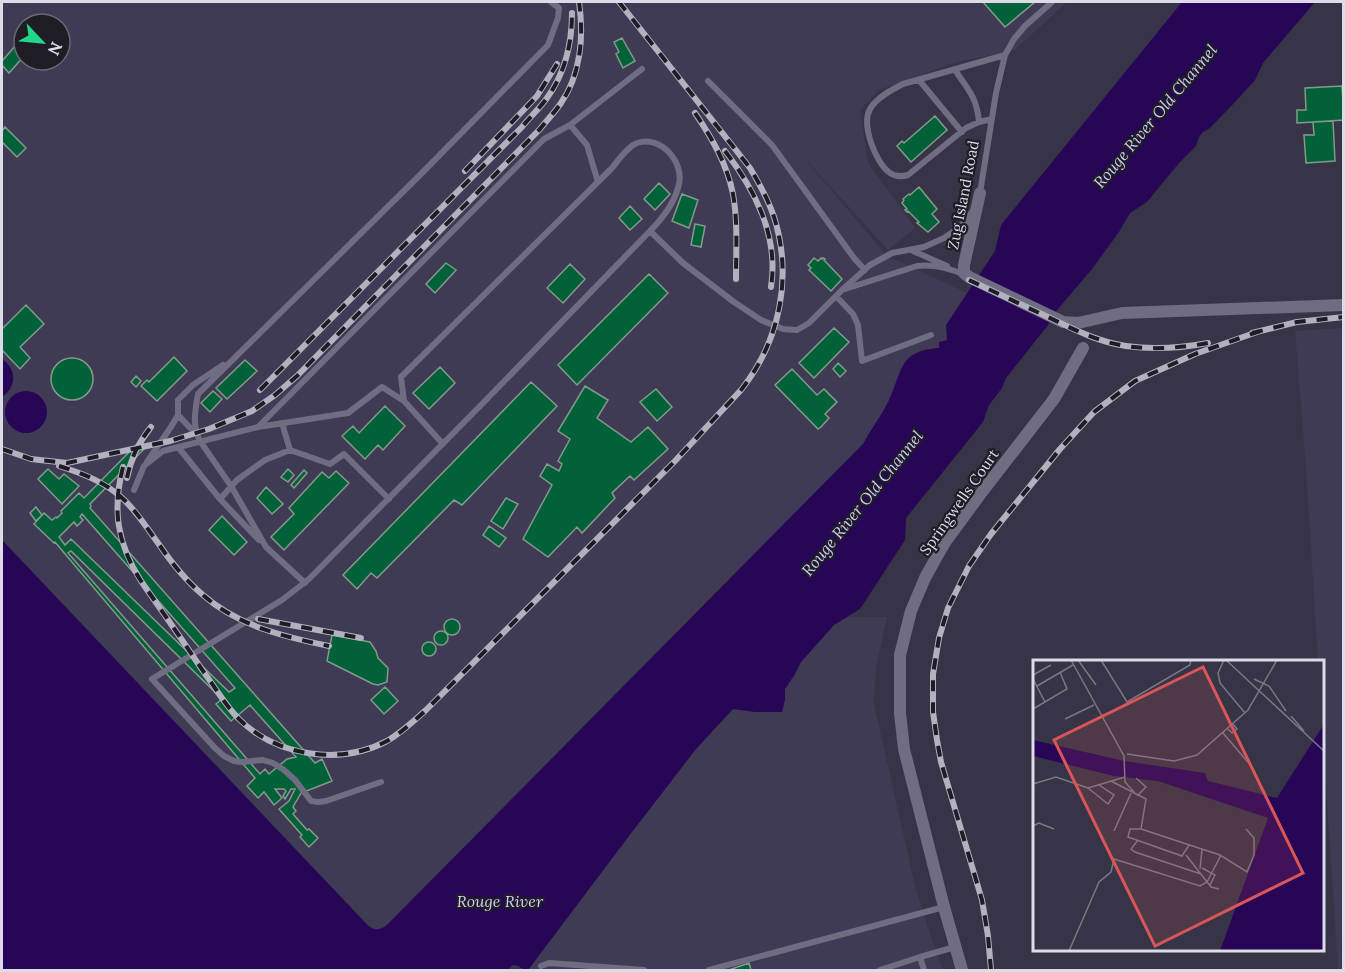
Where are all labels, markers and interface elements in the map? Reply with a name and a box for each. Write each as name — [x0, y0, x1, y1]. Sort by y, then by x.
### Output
north arrow — [12, 12, 72, 72]
text: N — [44, 39, 67, 59]
water label: Rouge River Old Channel — [1089, 40, 1221, 192]
street label: Zug Island Road — [943, 139, 983, 251]
water label: Rouge River Old Channel — [797, 426, 927, 580]
street label: Springwells Court — [915, 445, 1003, 559]
inset map — [1033, 660, 1324, 951]
water label: Rouge River — [457, 891, 544, 911]

